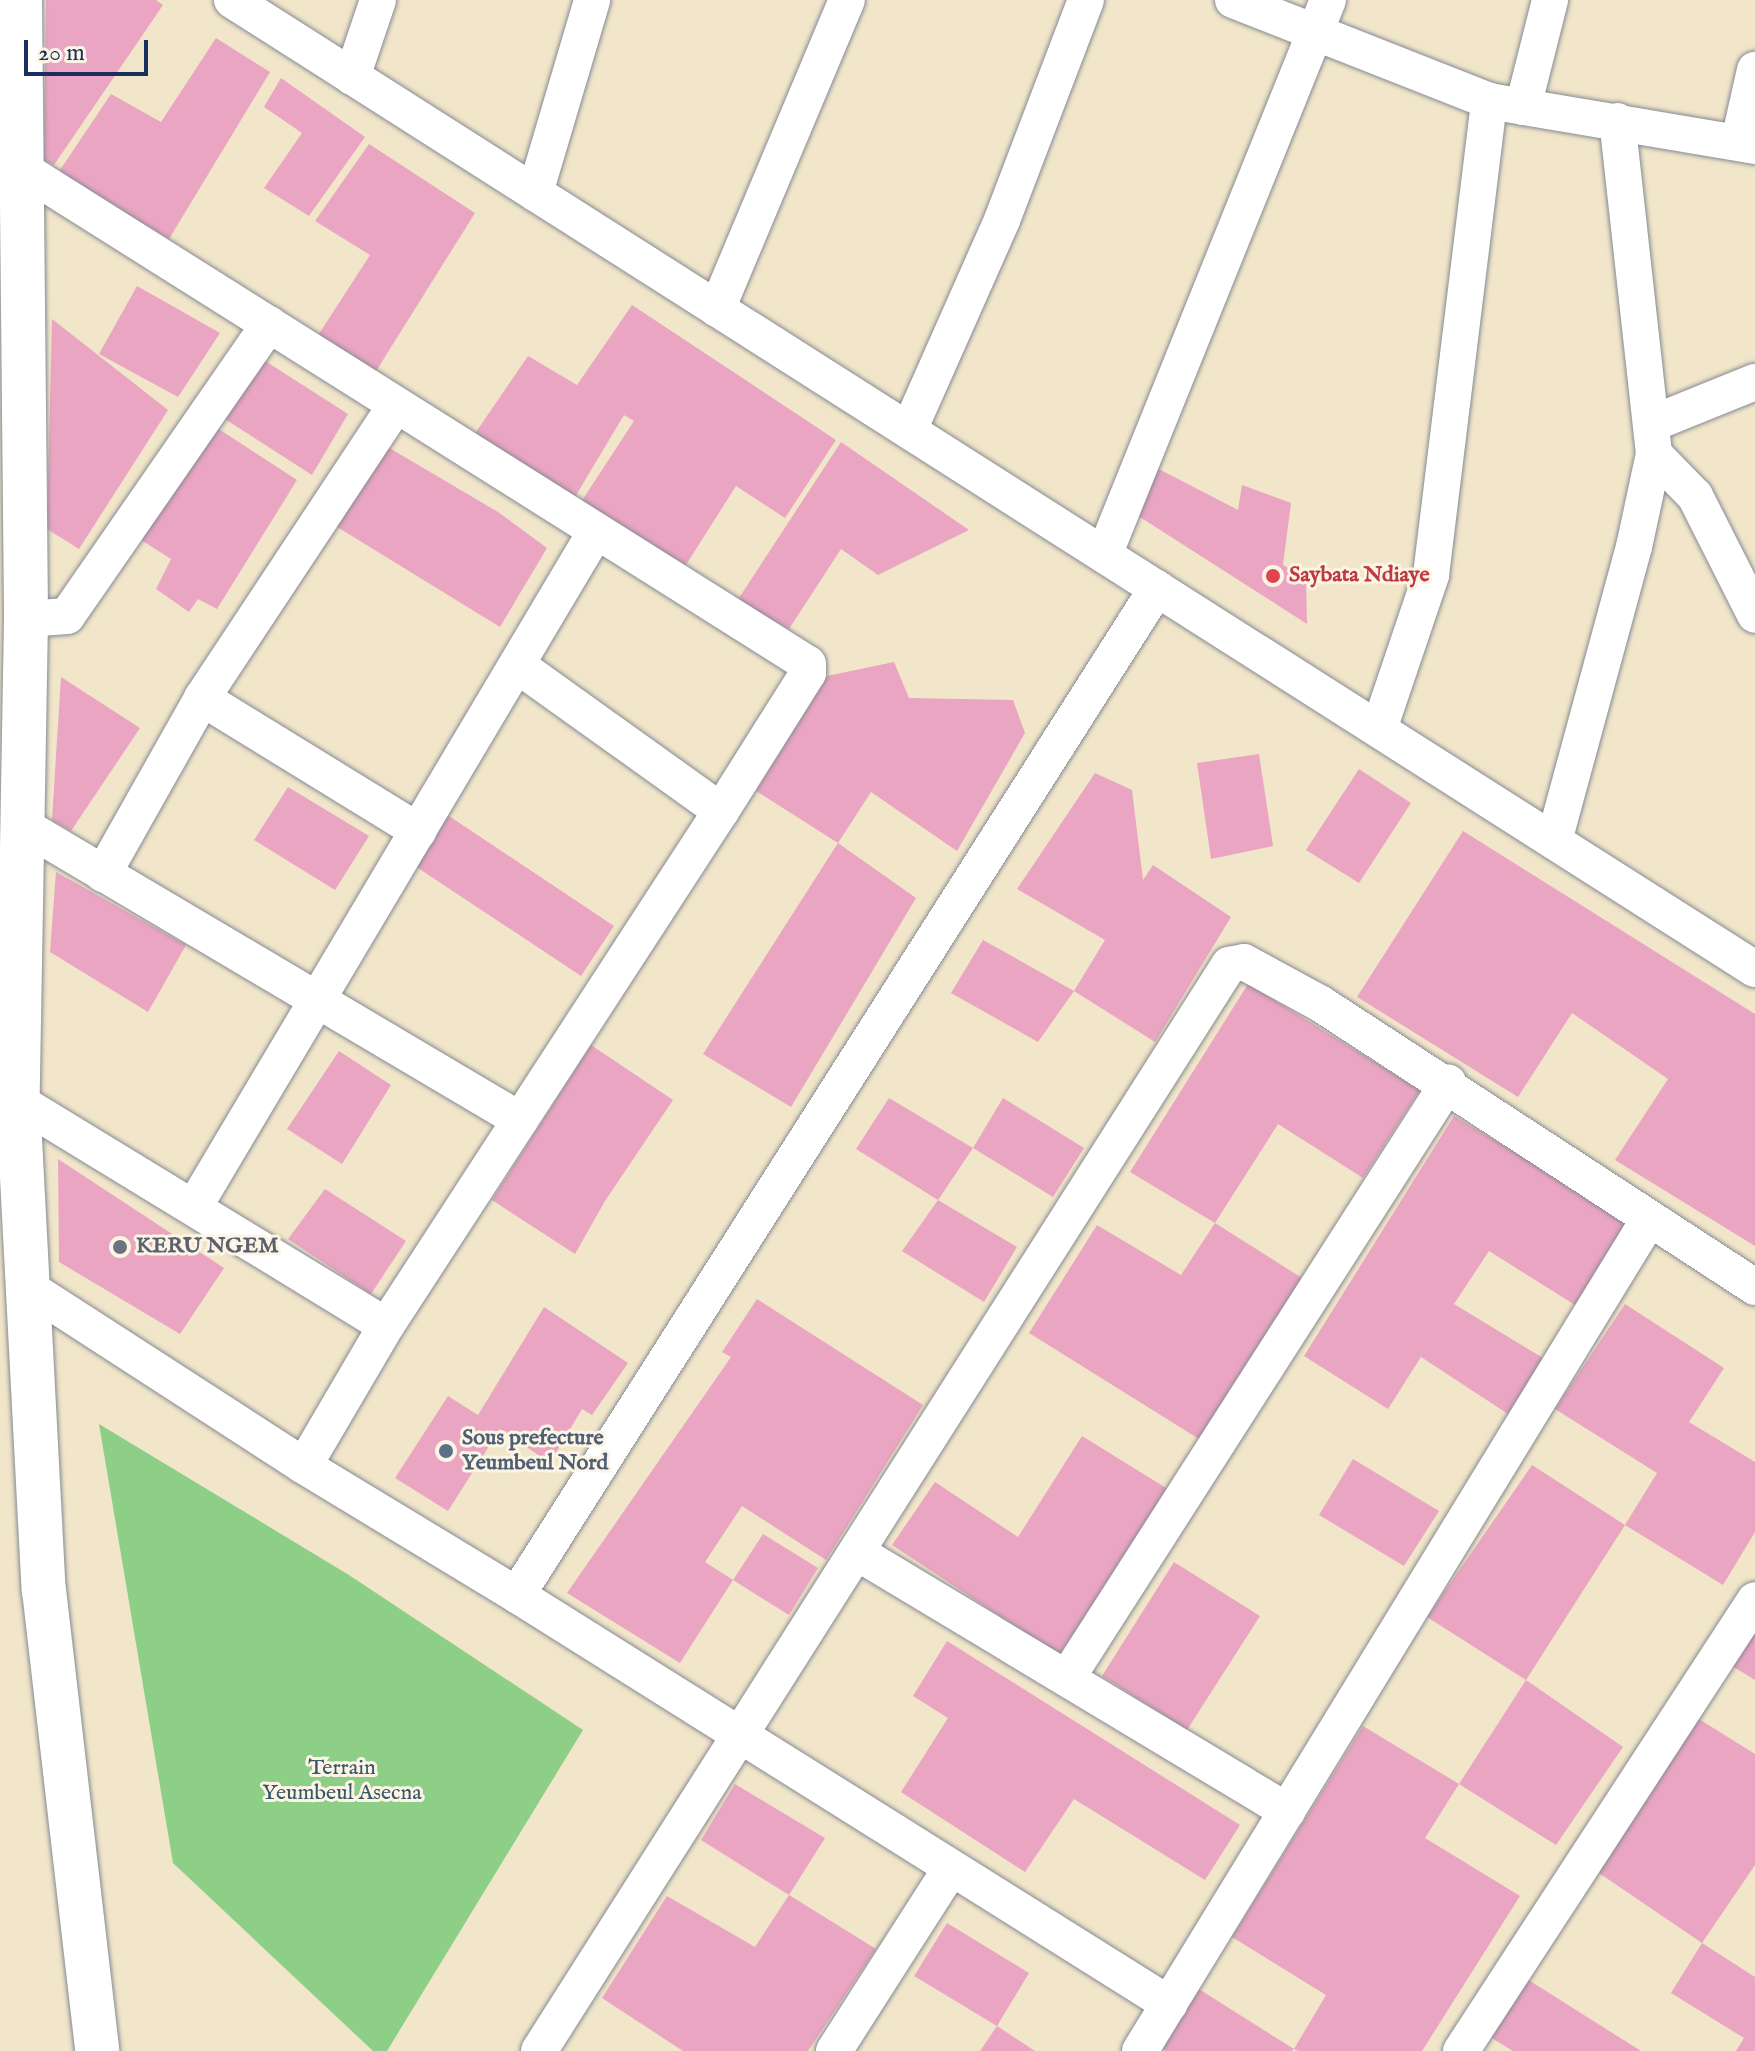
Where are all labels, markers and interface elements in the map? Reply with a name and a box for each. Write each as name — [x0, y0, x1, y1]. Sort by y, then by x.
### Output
scale bar — [28, 24, 152, 74]
text: 20 m — [38, 38, 85, 69]
place label: Saybata Ndiaye — [1289, 563, 1430, 589]
marker: Saybata Ndiaye — [1264, 567, 1282, 585]
place label: KERU NGEM — [136, 1234, 279, 1260]
marker: KERU NGEM — [111, 1238, 129, 1256]
place label: Sous prefecture Yeumbeul Nord — [462, 1425, 608, 1476]
marker: Sous prefecture Yeumbeul Nord — [437, 1442, 455, 1460]
park label: Terrain Yeumbeul Asecna — [262, 1755, 422, 1806]

